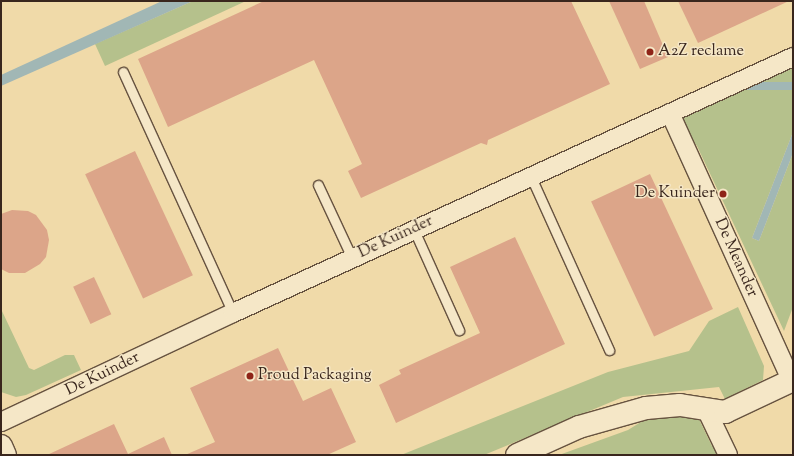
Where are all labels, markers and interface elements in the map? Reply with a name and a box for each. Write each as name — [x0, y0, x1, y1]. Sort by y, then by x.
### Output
place label: A2Z reclame — [658, 42, 744, 62]
marker: A2Z reclame — [645, 47, 655, 57]
place label: De Kuinder — [635, 184, 715, 204]
marker: De Kuinder — [718, 189, 728, 199]
street label: De Kuinder — [356, 212, 436, 264]
street label: De Meander — [709, 216, 761, 300]
street label: De Kuinder — [63, 349, 143, 401]
place label: Proud Packaging — [258, 366, 372, 386]
marker: Proud Packaging — [245, 371, 255, 381]

